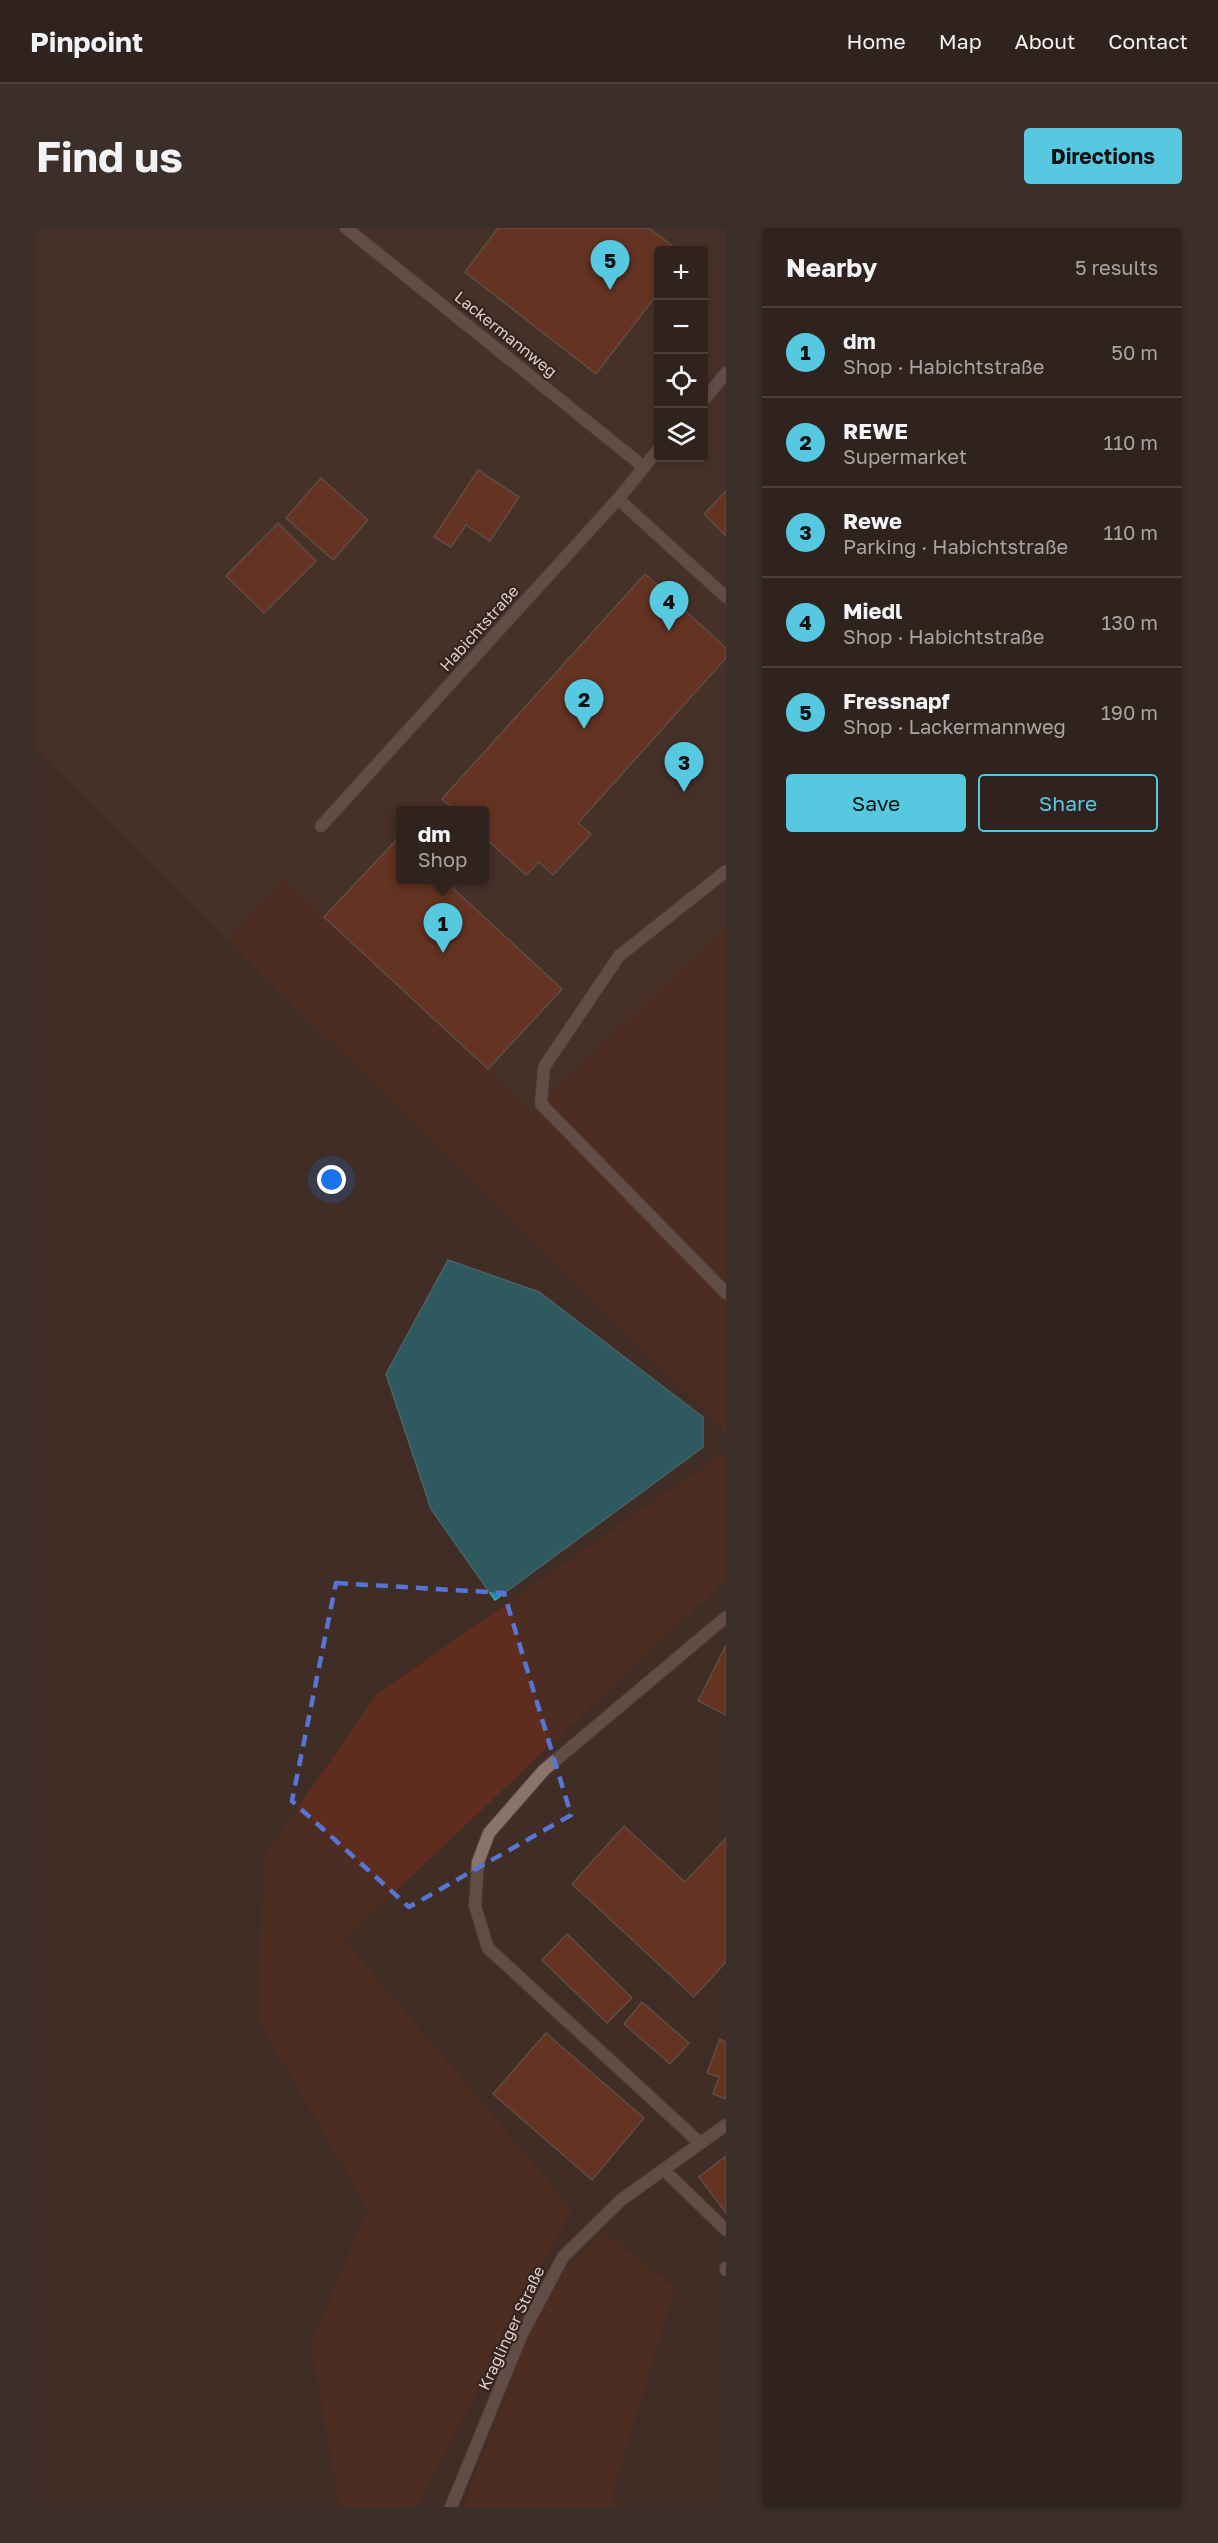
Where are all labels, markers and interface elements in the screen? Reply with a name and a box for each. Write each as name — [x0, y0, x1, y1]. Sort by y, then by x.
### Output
text: Pinpoint — [30, 25, 143, 58]
text: Home — [846, 28, 906, 54]
text: Map — [939, 28, 982, 54]
text: About — [1015, 28, 1075, 54]
text: Contact — [1108, 28, 1188, 54]
button: Directions — [1024, 128, 1182, 184]
text: Find us — [36, 131, 183, 181]
pin: 5 — [590, 241, 630, 290]
map controls — [654, 246, 708, 462]
button: + — [654, 246, 708, 300]
text: Nearby — [786, 252, 877, 283]
text: 5 results — [1075, 255, 1158, 279]
street label: Lackermannweg — [451, 287, 561, 381]
button: − — [654, 300, 708, 354]
text: dm — [843, 327, 876, 354]
text: 1 — [800, 340, 811, 364]
text: 50 m — [1111, 340, 1158, 364]
button: locate — [654, 354, 708, 408]
text: Shop · Habichtstraße — [843, 354, 1044, 378]
button: layers — [654, 408, 708, 462]
text: REWE — [843, 417, 908, 444]
text: 2 — [799, 430, 812, 454]
text: 110 m — [1104, 430, 1158, 454]
text: Supermarket — [843, 444, 967, 468]
text: Rewe — [843, 507, 902, 534]
text: 3 — [799, 520, 812, 544]
text: 110 m — [1104, 520, 1158, 544]
text: Parking · Habichtstraße — [843, 534, 1068, 558]
street label: Habichtstraße — [435, 581, 523, 675]
pin: 4 — [650, 582, 688, 631]
text: Miedl — [843, 597, 903, 624]
text: 4 — [799, 610, 812, 634]
text: 130 m — [1102, 610, 1158, 634]
text: Shop · Habichtstraße — [843, 624, 1044, 648]
pin: 2 — [564, 680, 604, 729]
text: Fressnapf — [843, 687, 949, 714]
text: 5 — [799, 700, 812, 724]
text: 190 m — [1101, 700, 1158, 724]
text: Shop · Lackermannweg — [843, 714, 1066, 738]
pin: 3 — [664, 742, 704, 792]
button: Save — [786, 774, 966, 832]
button: Share — [978, 774, 1158, 832]
popup — [396, 806, 489, 884]
text: dm — [418, 820, 451, 847]
text: Shop — [418, 847, 467, 871]
pin: 1 — [424, 904, 462, 953]
your location — [317, 1165, 346, 1194]
street label: Kraglinger Straße — [473, 2263, 549, 2393]

